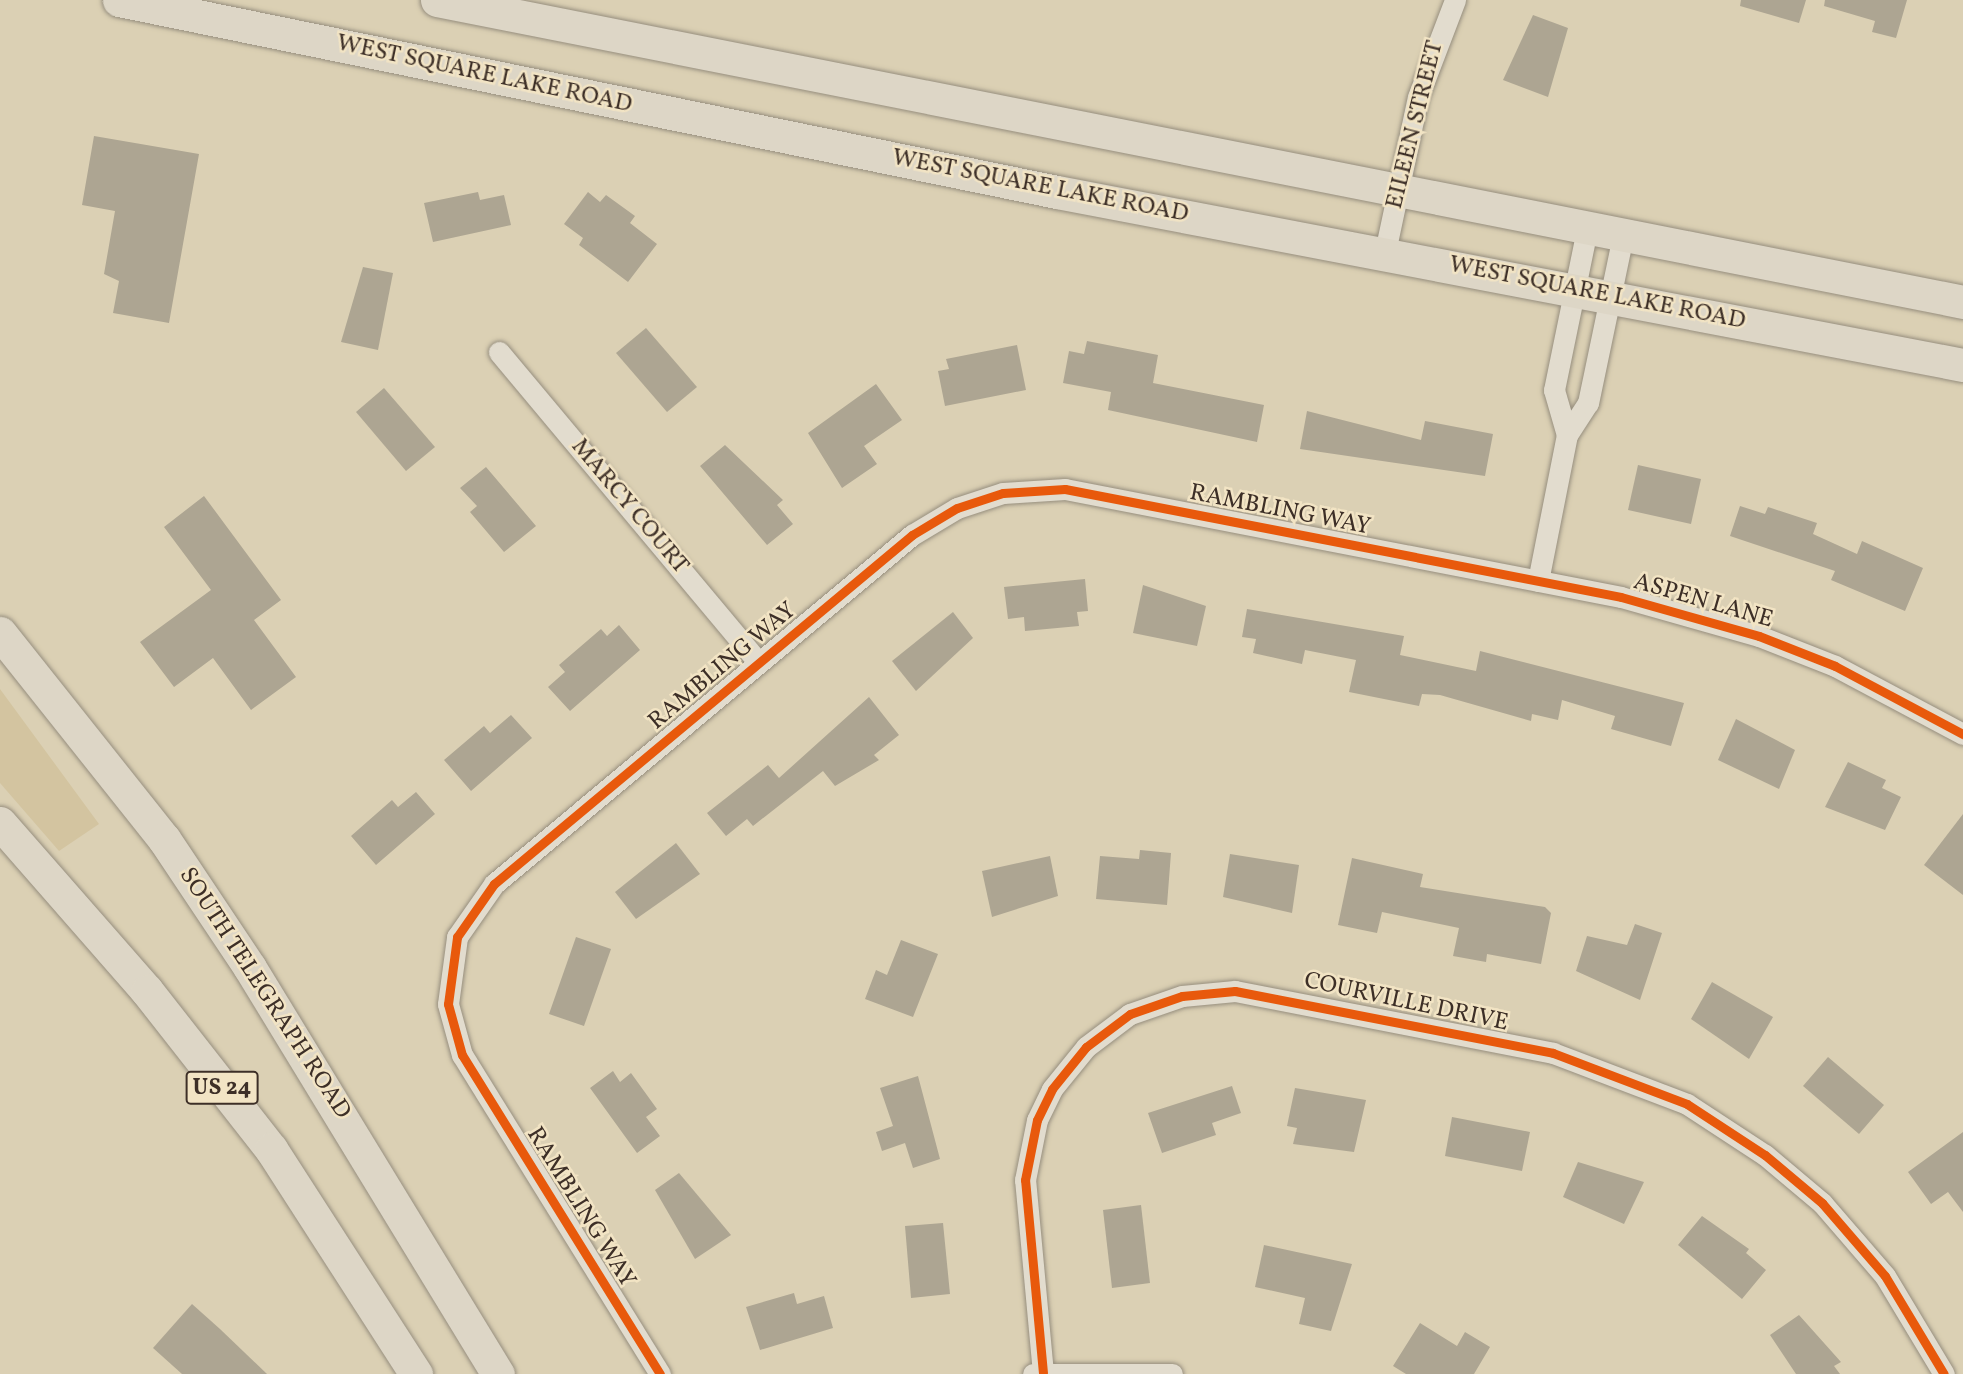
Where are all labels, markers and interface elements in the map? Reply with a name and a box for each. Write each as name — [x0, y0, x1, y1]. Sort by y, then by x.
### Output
street label: WEST SQUARE LAKE ROAD — [333, 30, 635, 120]
street label: EILEEN STREET — [1381, 38, 1451, 212]
street label: WEST SQUARE LAKE ROAD — [889, 144, 1191, 230]
street label: WEST SQUARE LAKE ROAD — [1446, 251, 1748, 337]
street label: MARCY COURT — [564, 433, 694, 581]
street label: RAMBLING WAY — [1187, 479, 1373, 543]
street label: ASPEN LANE — [1630, 568, 1776, 636]
street label: RAMBLING WAY — [643, 597, 803, 737]
street label: SOUTH TELEGRAPH ROAD — [172, 863, 356, 1125]
street label: COURVILLE DRIVE — [1301, 967, 1511, 1039]
road number: US 24 — [185, 1068, 259, 1107]
street label: RAMBLING WAY — [519, 1122, 641, 1294]

